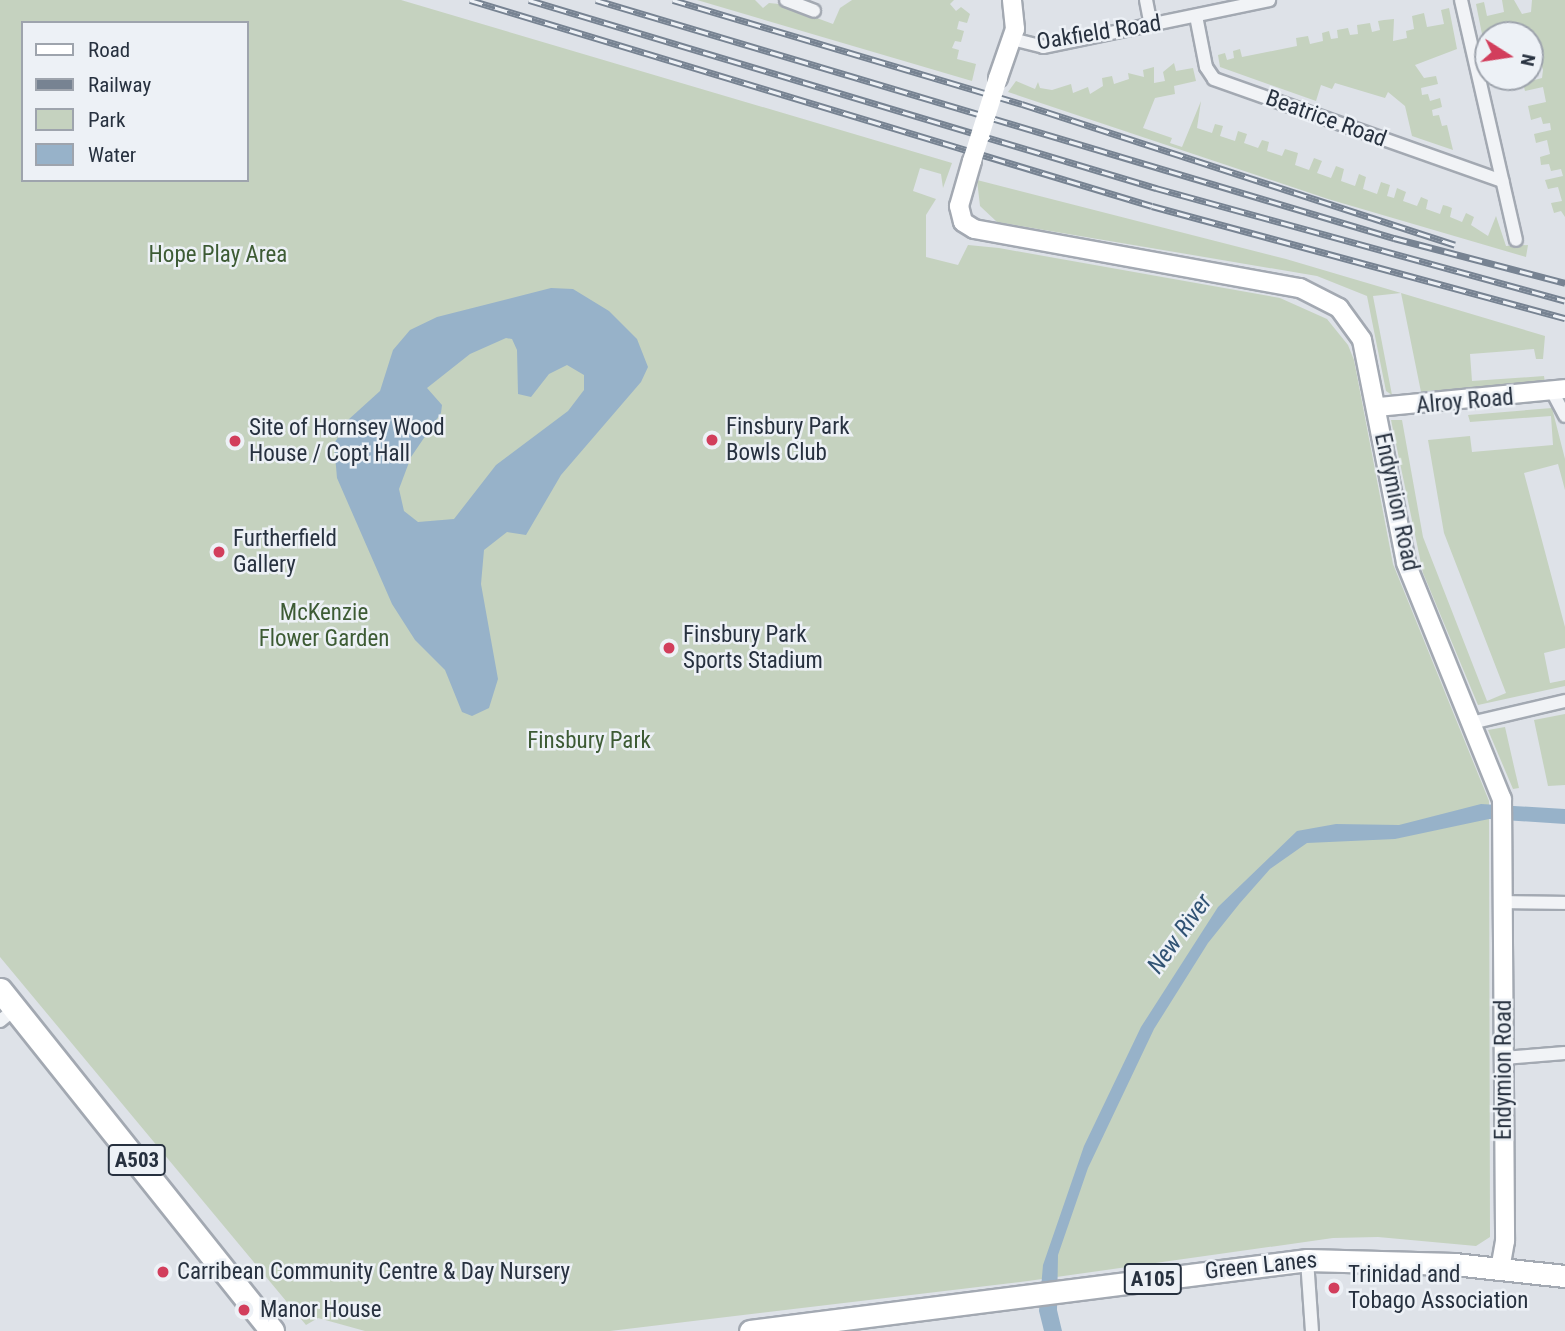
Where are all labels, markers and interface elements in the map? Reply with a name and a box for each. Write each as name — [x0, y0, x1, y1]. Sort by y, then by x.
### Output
street label: Oakfield Road — [1035, 10, 1163, 56]
legend — [21, 21, 248, 182]
north arrow — [1474, 21, 1544, 91]
text: Road — [88, 38, 130, 62]
text: N — [1516, 52, 1541, 68]
text: Railway — [88, 73, 151, 97]
street label: Beatrice Road — [1262, 84, 1390, 154]
text: Park — [88, 108, 125, 132]
text: Water — [88, 143, 136, 167]
park label: Hope Play Area — [149, 241, 287, 269]
street label: Alroy Road — [1415, 384, 1515, 420]
place label: Finsbury Park Bowls Club — [726, 413, 850, 467]
place label: Site of Hornsey Wood House / Copt Hall — [249, 414, 445, 468]
street label: Endymion Road — [1368, 431, 1424, 573]
marker: Finsbury Park Bowls Club — [704, 432, 720, 448]
marker: Site of Hornsey Wood House / Copt Hall — [227, 433, 243, 449]
place label: Furtherfield Gallery — [233, 525, 337, 579]
marker: Furtherfield Gallery — [211, 544, 227, 560]
park label: McKenzie Flower Garden — [259, 599, 389, 653]
place label: Finsbury Park Sports Stadium — [683, 621, 823, 675]
marker: Finsbury Park Sports Stadium — [661, 640, 677, 656]
park label: Finsbury Park — [527, 727, 651, 755]
water label: New River — [1141, 889, 1219, 979]
street label: Endymion Road — [1490, 1000, 1518, 1140]
road number: A503 — [107, 1142, 167, 1178]
street label: Green Lanes — [1204, 1246, 1318, 1286]
place label: Carribean Community Centre & Day Nursery — [177, 1258, 570, 1286]
place label: Trinidad and Tobago Association — [1348, 1261, 1528, 1315]
road number: A105 — [1123, 1262, 1183, 1296]
marker: Carribean Community Centre & Day Nursery — [155, 1264, 171, 1280]
marker: Trinidad and Tobago Association — [1326, 1280, 1342, 1296]
place label: Manor House — [260, 1296, 382, 1324]
marker: Manor House — [234, 1300, 254, 1320]

